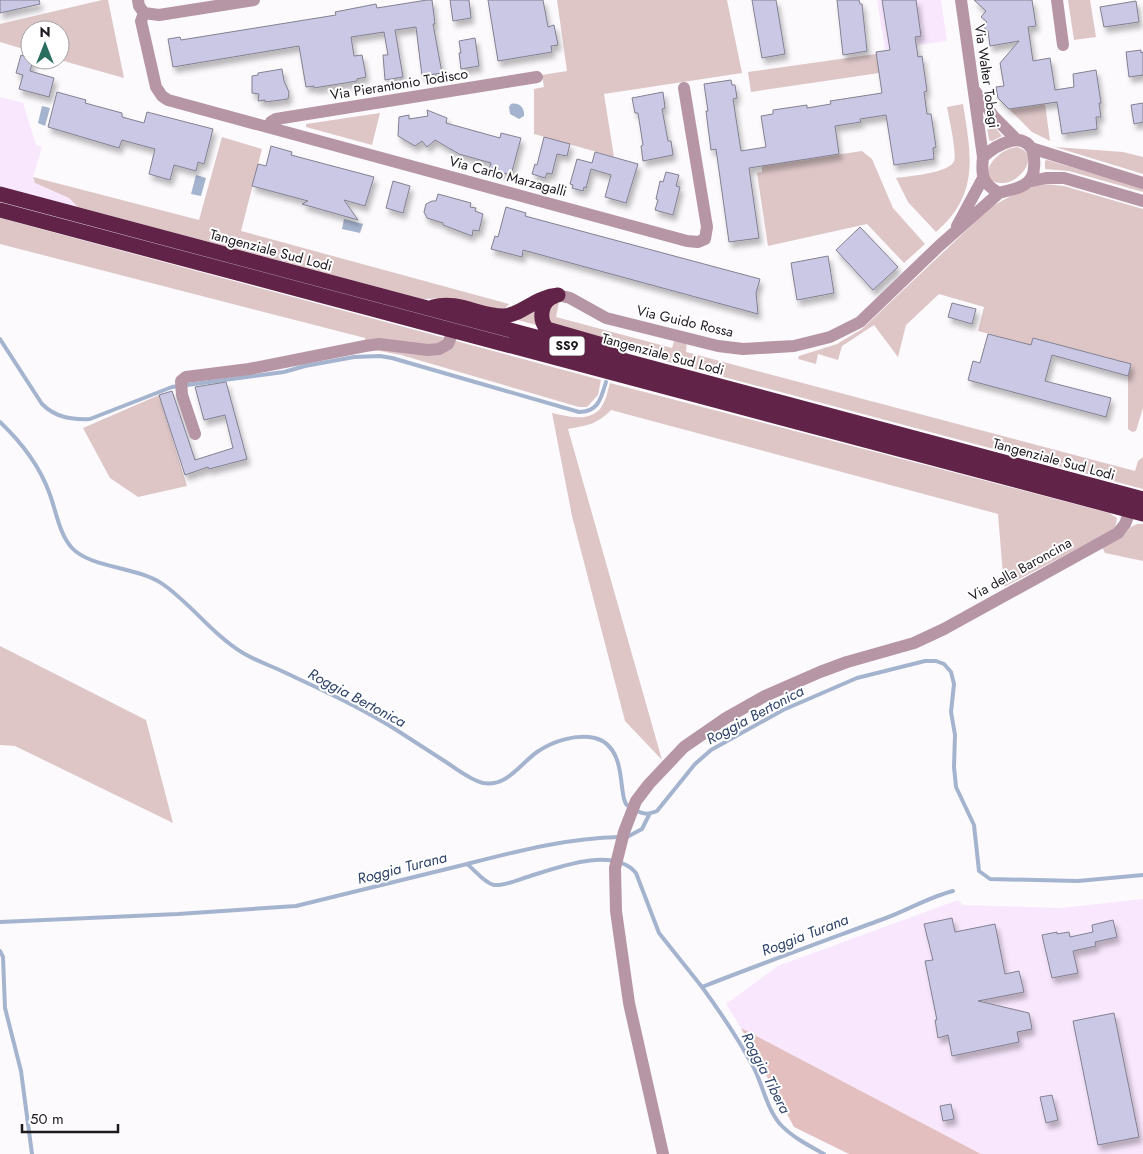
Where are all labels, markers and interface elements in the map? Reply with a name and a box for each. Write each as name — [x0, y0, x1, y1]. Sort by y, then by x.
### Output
north arrow — [20, 20, 70, 70]
text: N — [39, 22, 51, 42]
street label: Via Walter Tobagi — [970, 23, 1004, 129]
street label: Via Pierantonio Todisco — [329, 63, 470, 105]
street label: Via Carlo Marzagalli — [447, 151, 569, 201]
street label: Tangenziale Sud Lodi — [208, 224, 334, 276]
street label: Via Guido Rossa — [635, 300, 735, 342]
street label: Tangenziale Sud Lodi — [600, 328, 726, 380]
road number: SS9 — [550, 336, 584, 356]
street label: Tangenziale Sud Lodi — [991, 433, 1117, 485]
street label: Via della Baroncina — [965, 532, 1075, 606]
water label: Roggia Bertonica — [304, 663, 410, 733]
water label: Roggia Bertonica — [702, 680, 808, 750]
water label: Roggia Turana — [355, 846, 450, 890]
water label: Roggia Turana — [758, 908, 852, 962]
water label: Roggia Tibera — [736, 1028, 796, 1118]
scale bar — [22, 1102, 119, 1134]
text: 50 m — [30, 1108, 64, 1130]

